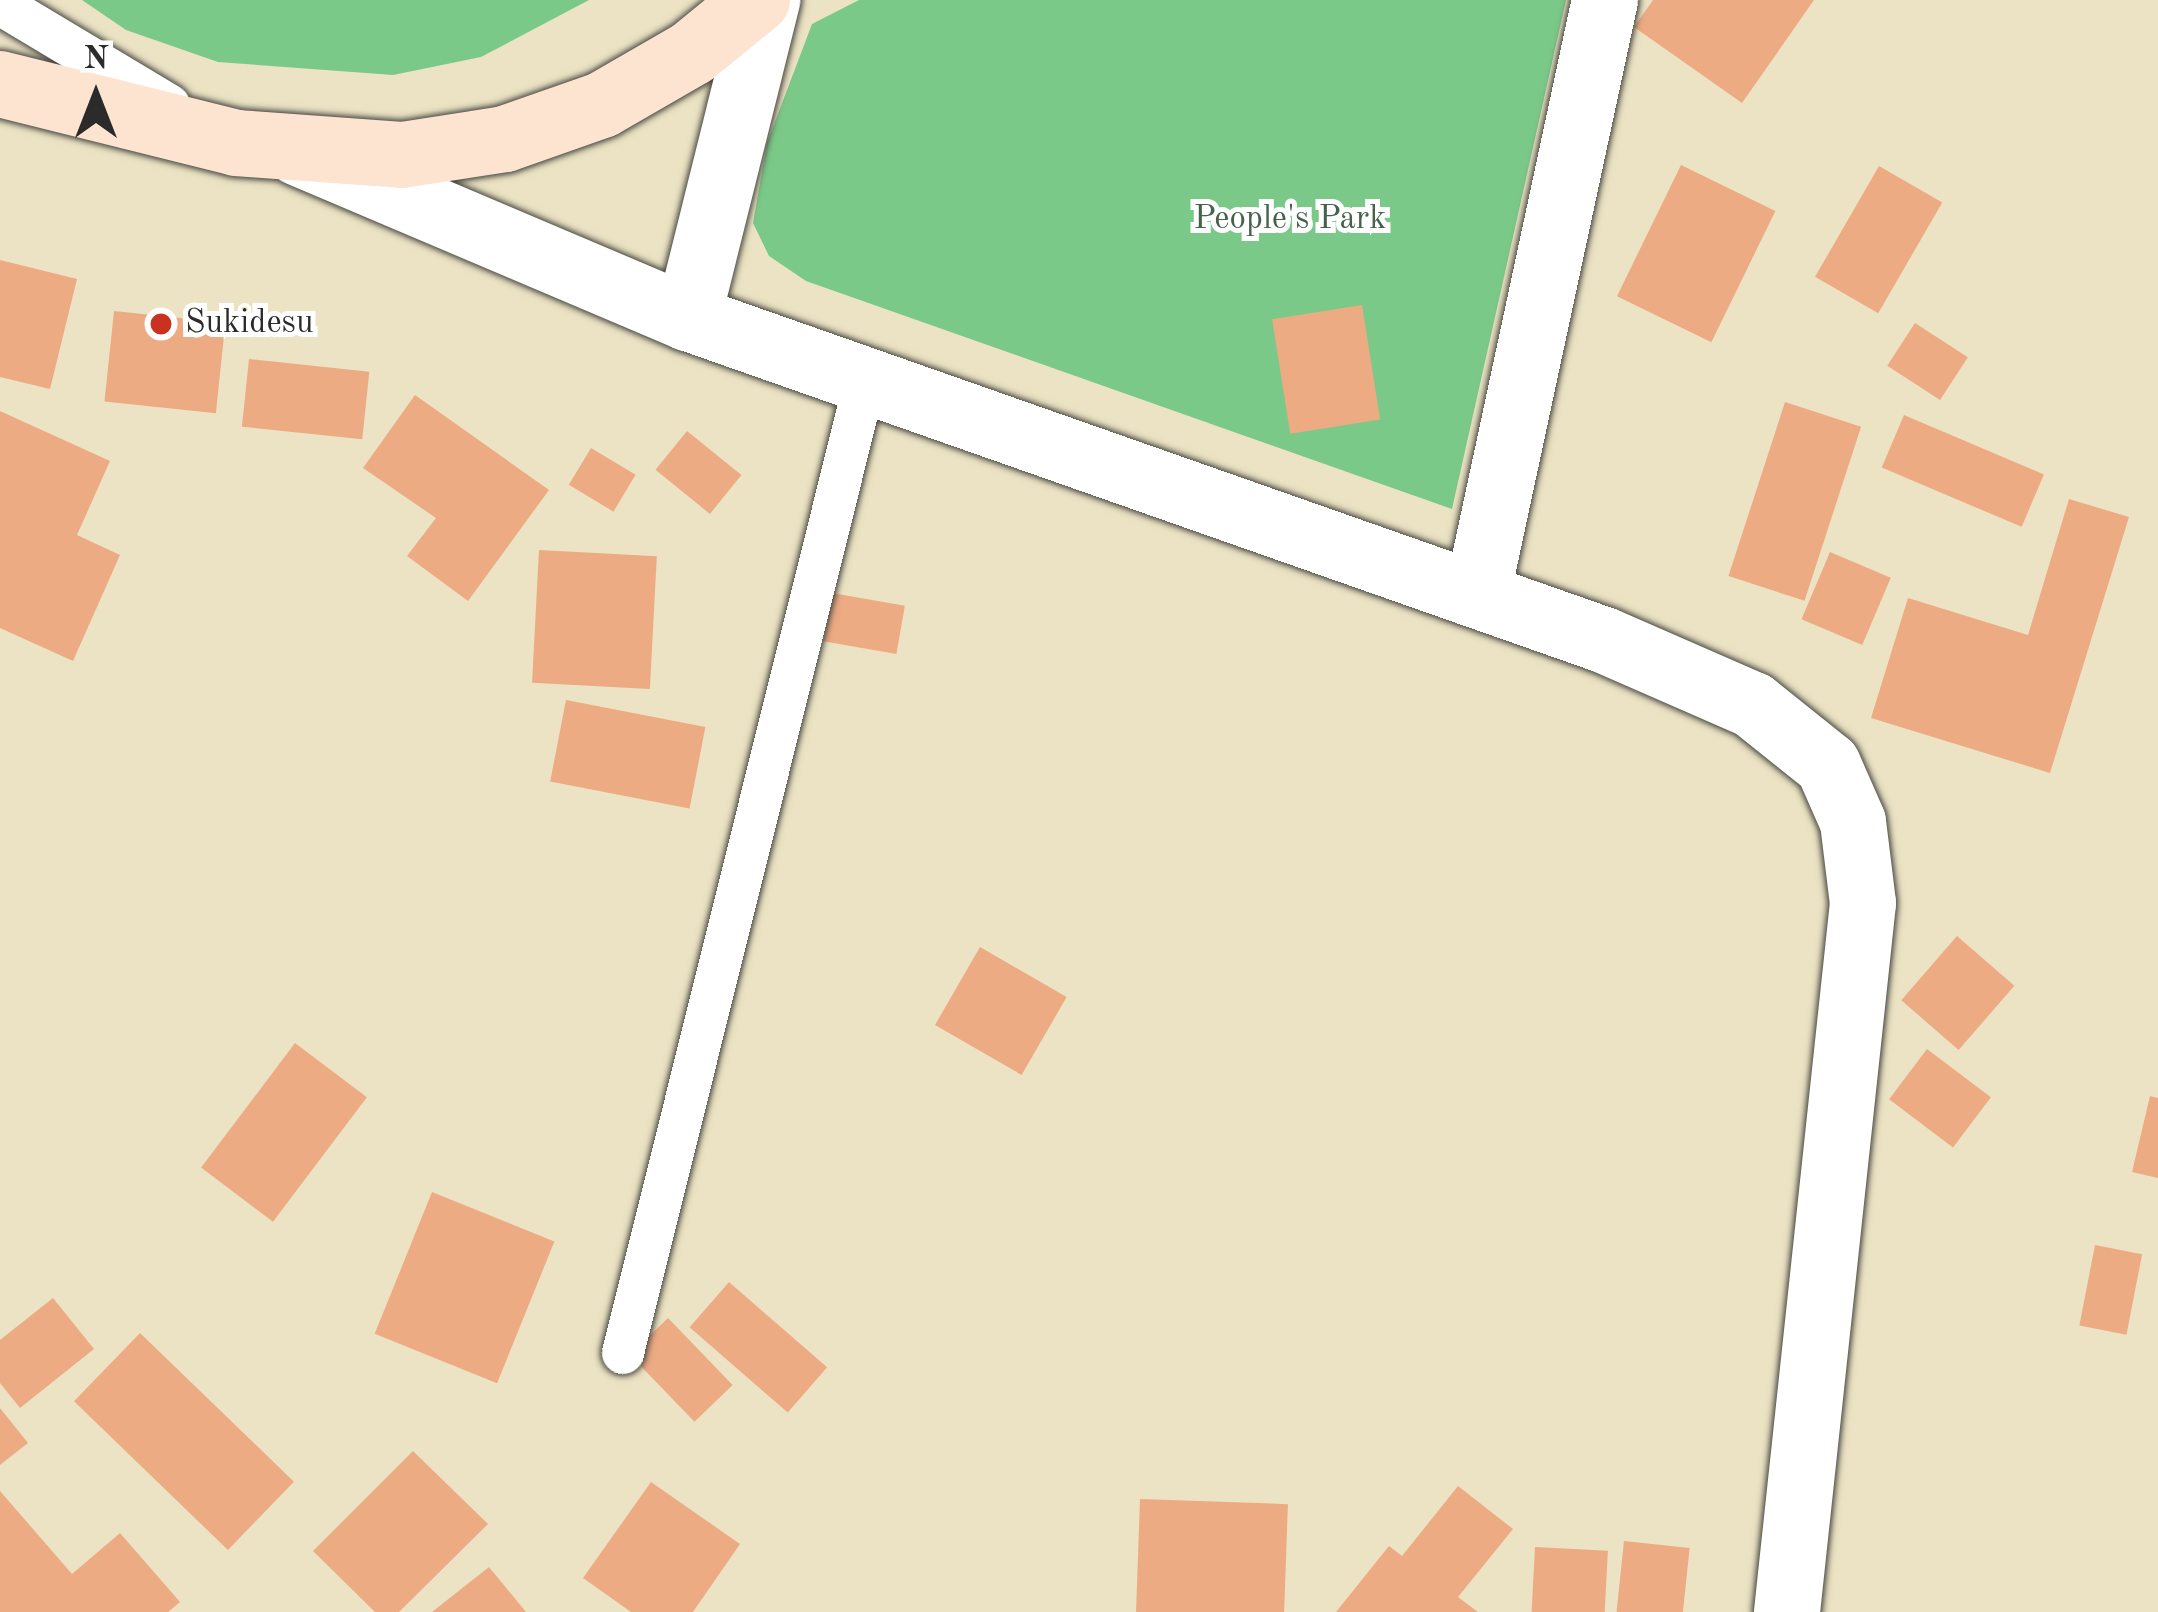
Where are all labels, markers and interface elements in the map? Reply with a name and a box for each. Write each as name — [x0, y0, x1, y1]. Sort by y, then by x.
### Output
north arrow — [36, 36, 156, 156]
text: N — [83, 43, 109, 76]
park label: People's Park — [1194, 200, 1386, 240]
place label: Sukidesu — [185, 304, 314, 344]
marker: Sukidesu — [148, 311, 174, 337]

